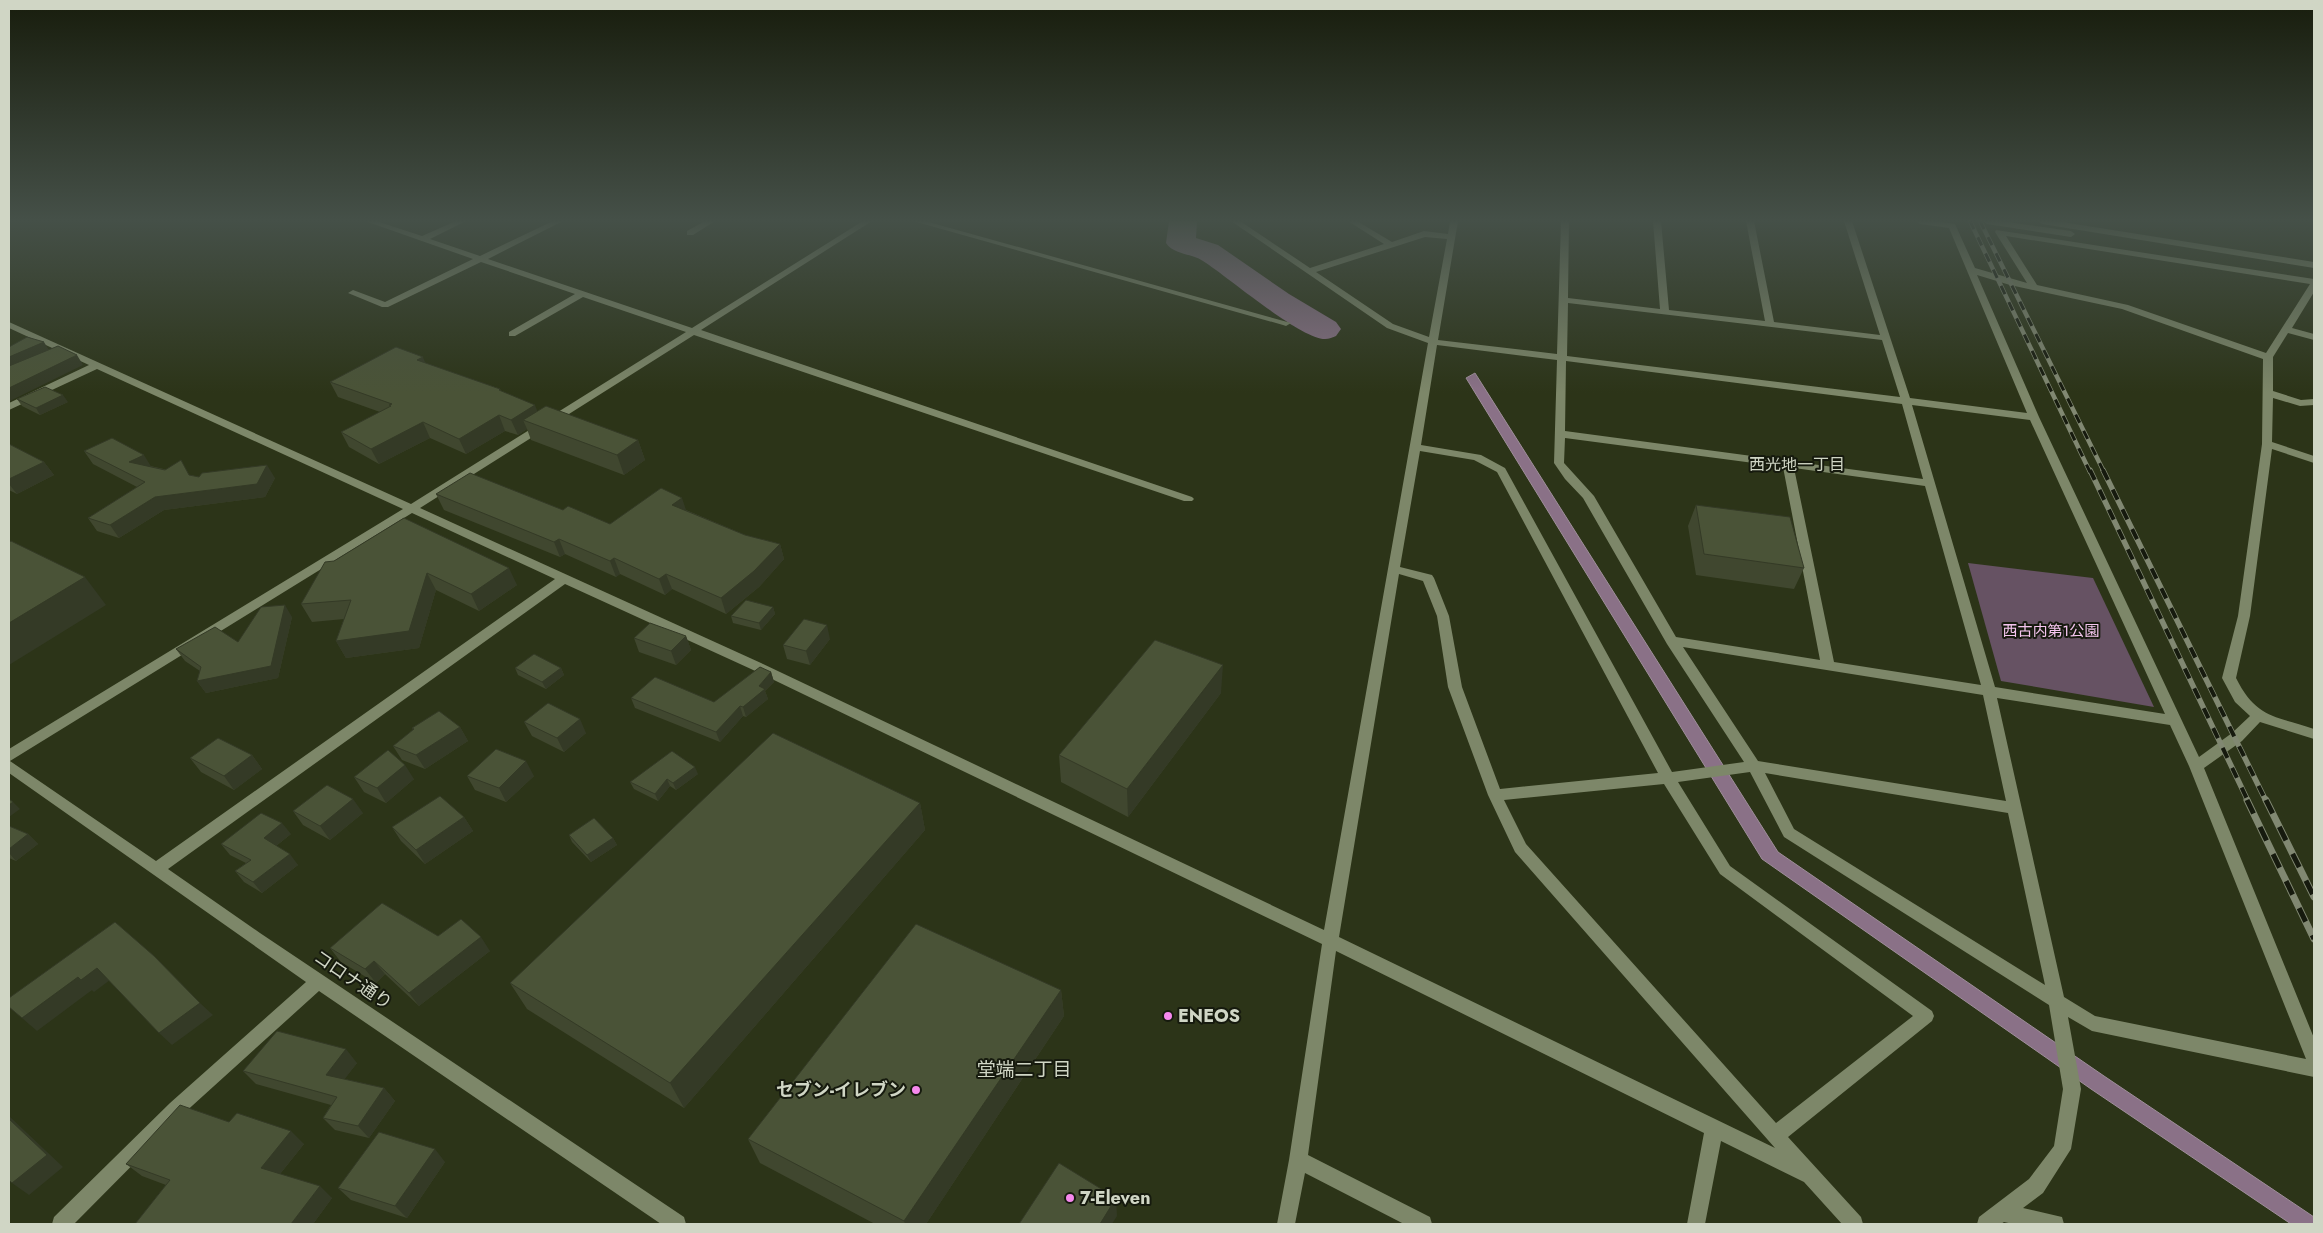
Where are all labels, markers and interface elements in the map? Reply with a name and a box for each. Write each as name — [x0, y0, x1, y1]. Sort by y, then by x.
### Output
district label: 西光地一丁目 — [1749, 453, 1845, 476]
park label: 西古内第1公園 — [2003, 620, 2099, 642]
street label: コロナ通り — [308, 944, 398, 1016]
place label: ENEOS — [1178, 1003, 1240, 1029]
marker: ENEOS — [1162, 1010, 1174, 1022]
district label: 堂端二丁目 — [976, 1056, 1072, 1083]
place label: セブン-イレブン — [776, 1077, 906, 1103]
marker: セブン-イレブン — [910, 1084, 922, 1096]
place label: 7-Eleven — [1080, 1185, 1151, 1211]
marker: 7-Eleven — [1064, 1192, 1076, 1204]

